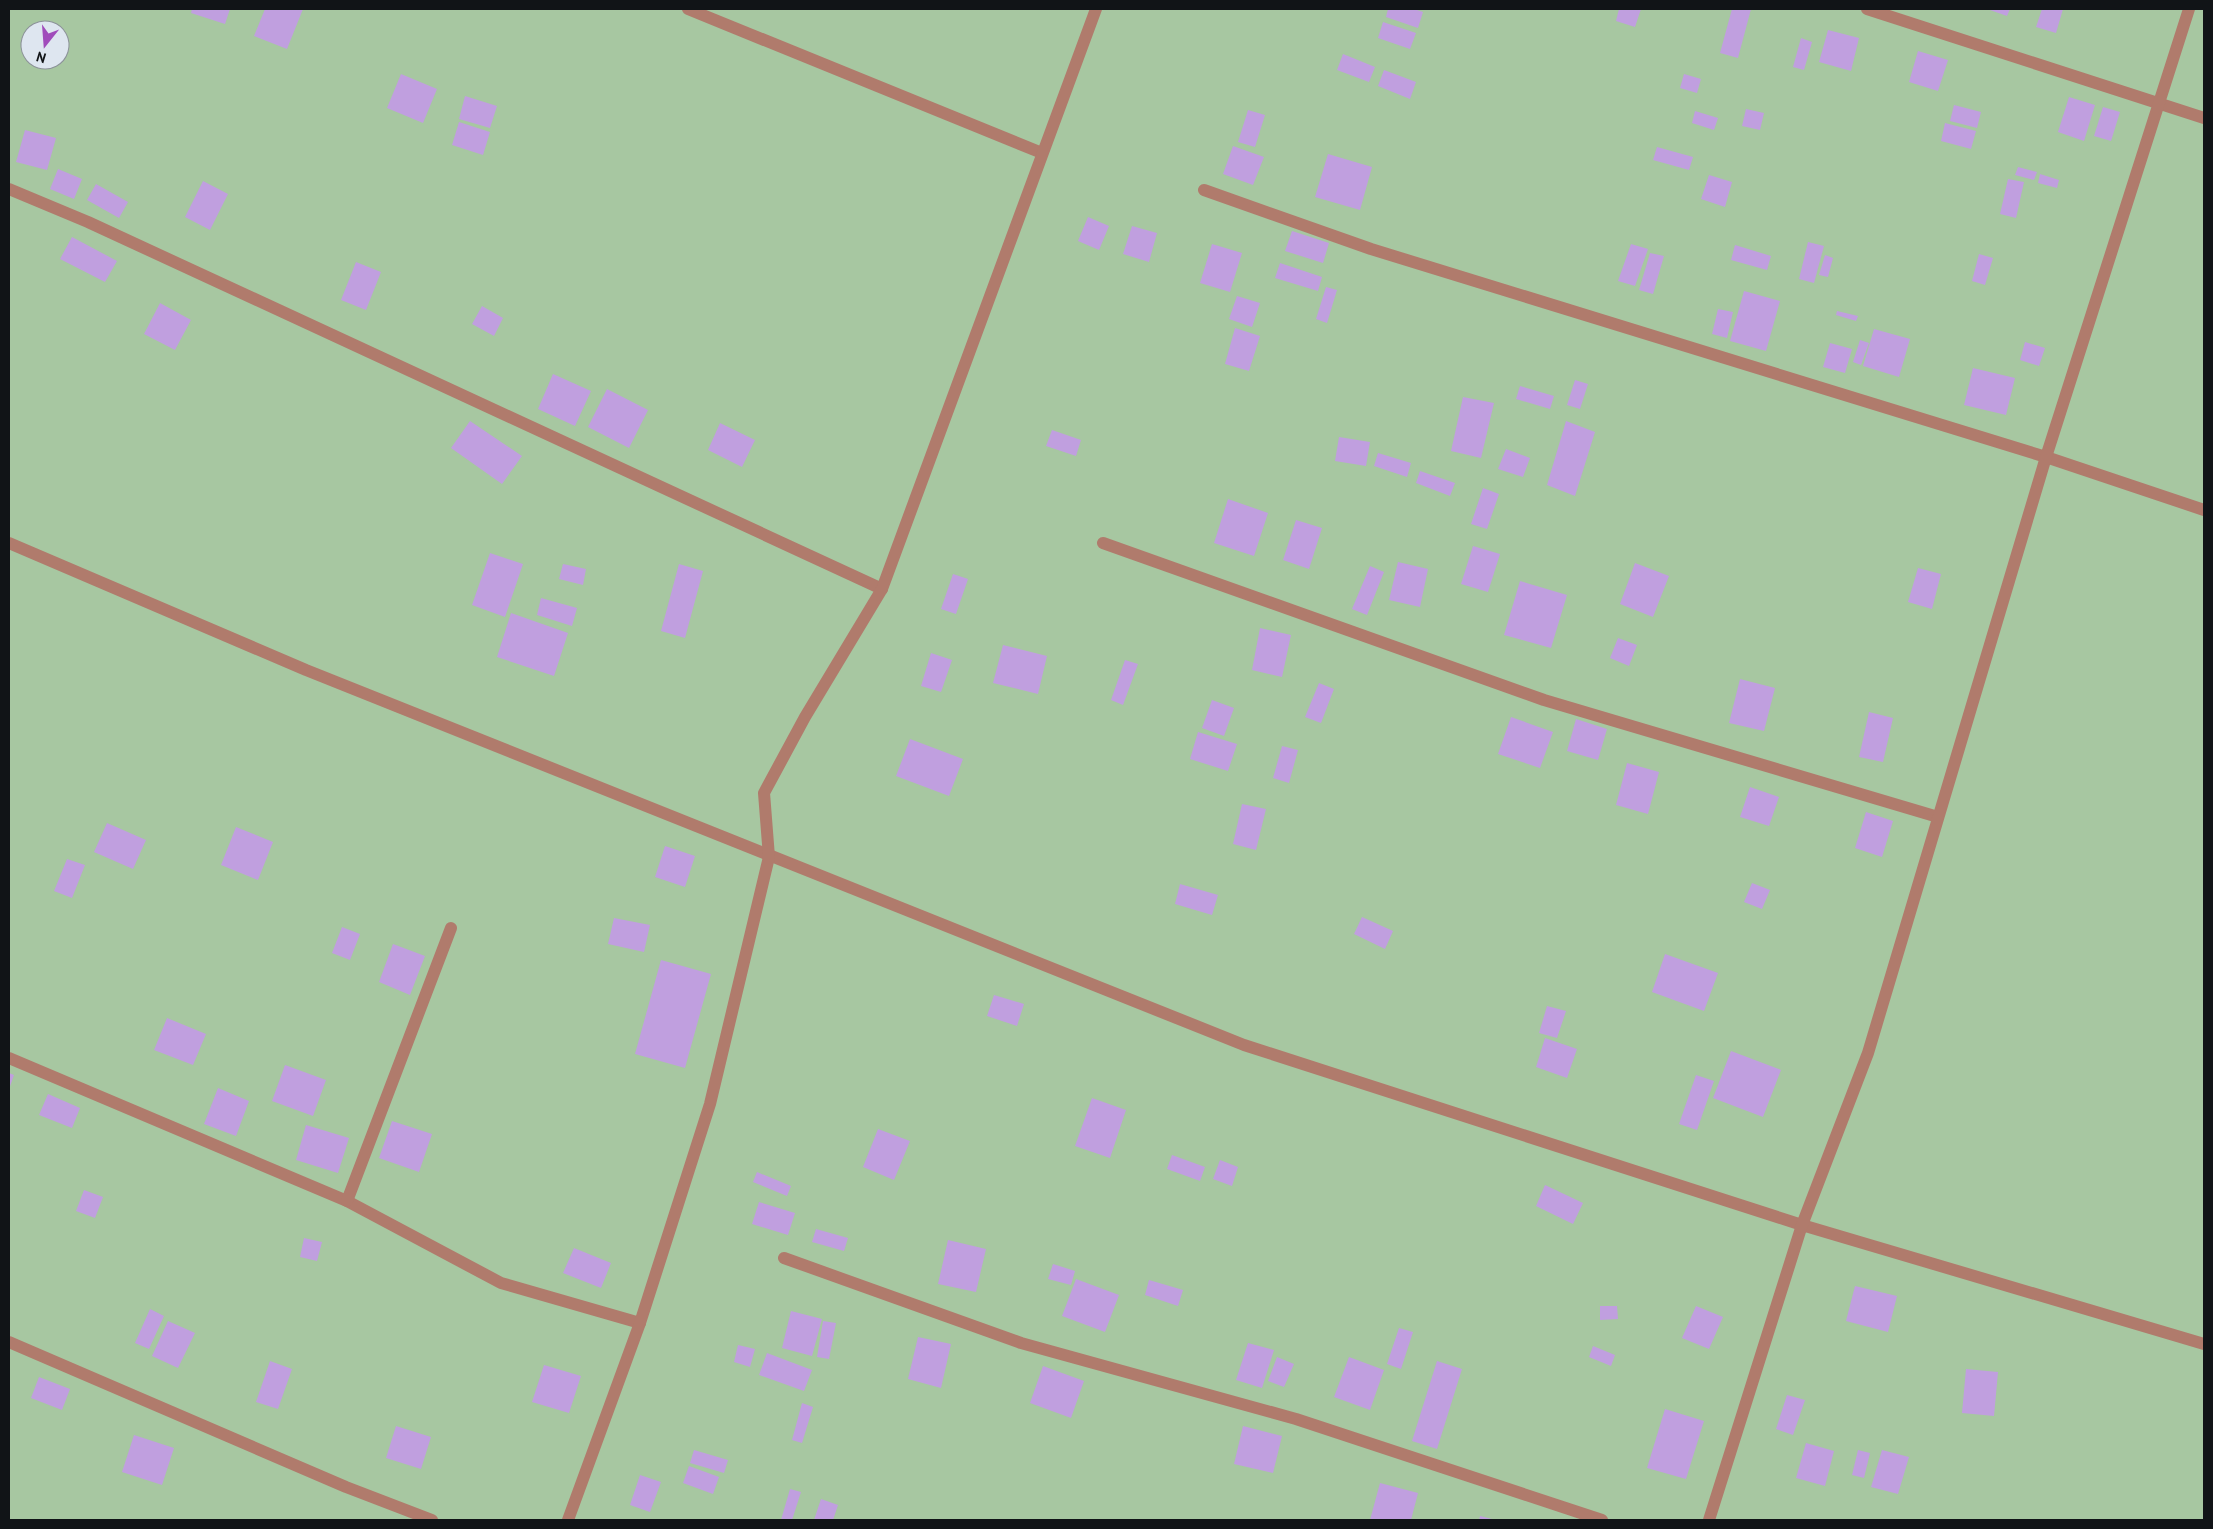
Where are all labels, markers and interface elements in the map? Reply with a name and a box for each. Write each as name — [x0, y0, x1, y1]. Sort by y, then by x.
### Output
north arrow — [20, 20, 70, 70]
text: N — [34, 47, 48, 67]

